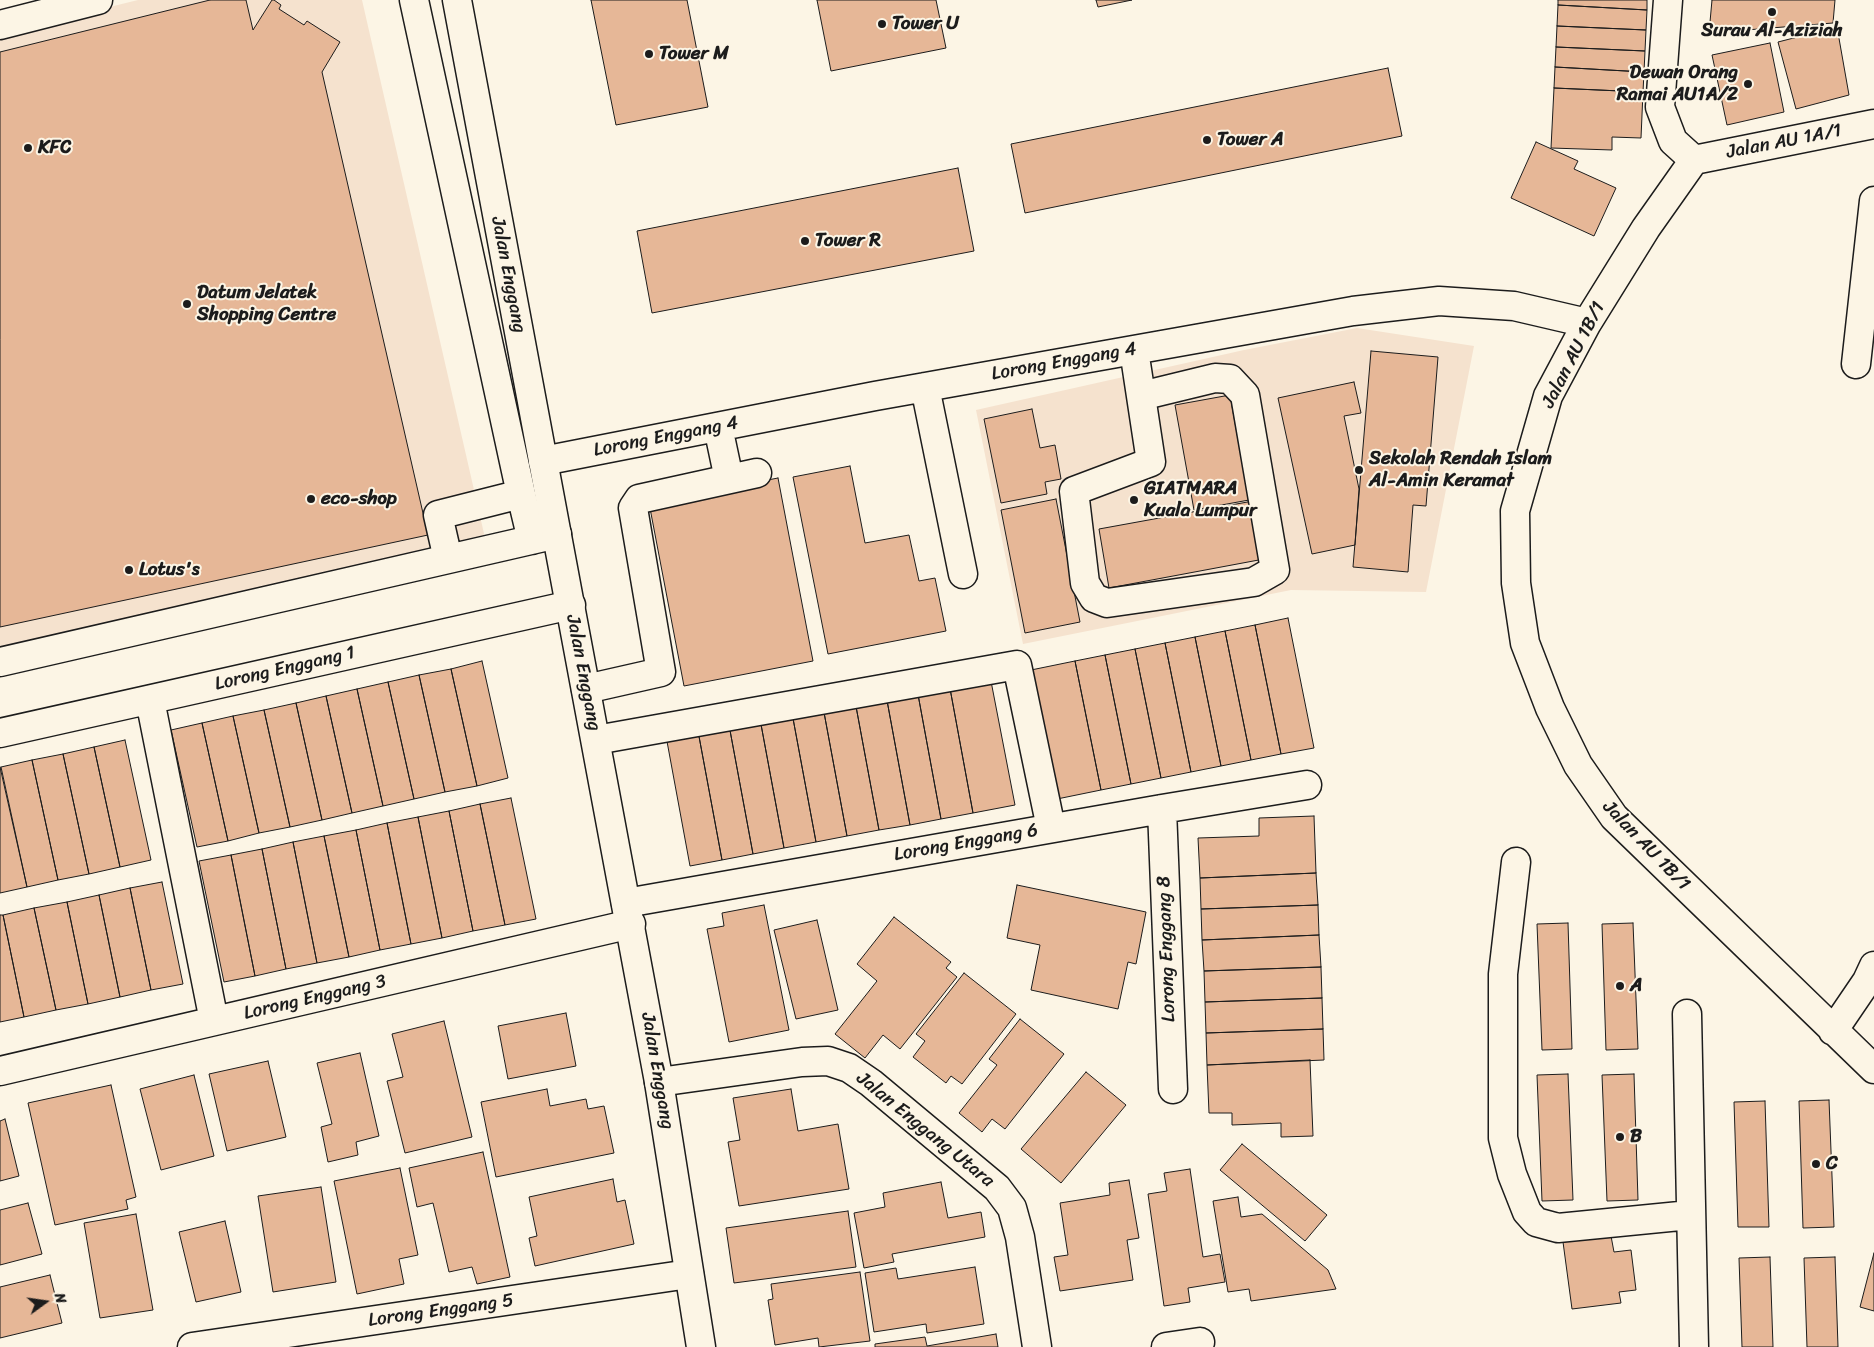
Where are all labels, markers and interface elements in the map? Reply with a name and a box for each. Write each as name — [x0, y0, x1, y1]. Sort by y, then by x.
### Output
marker: Surau Al-Aziziah — [1766, 6, 1778, 18]
place label: Tower U — [892, 13, 959, 35]
marker: Tower U — [876, 18, 888, 30]
place label: Surau Al-Aziziah — [1701, 20, 1843, 42]
place label: Tower M — [659, 43, 729, 65]
marker: Tower M — [643, 48, 655, 60]
place label: Dewan Orang Ramai AU1A/2 — [1617, 62, 1738, 106]
marker: Dewan Orang Ramai AU1A/2 — [1742, 78, 1754, 90]
street label: Jalan AU 1A/1 — [1725, 120, 1843, 164]
place label: Tower A — [1217, 129, 1284, 151]
marker: Tower A — [1201, 134, 1213, 146]
place label: KFC — [38, 137, 71, 159]
marker: KFC — [22, 142, 34, 154]
street label: Jalan Enggang — [486, 215, 530, 335]
place label: Tower R — [815, 230, 881, 252]
marker: Tower R — [799, 235, 811, 247]
place label: Datum Jelatek Shopping Centre — [197, 282, 336, 326]
marker: Datum Jelatek Shopping Centre — [181, 298, 193, 310]
street label: Jalan AU 1B/1 — [1537, 298, 1611, 412]
street label: Lorong Enggang 4 — [990, 338, 1138, 386]
street label: Lorong Enggang 4 — [592, 412, 740, 462]
place label: Sekolah Rendah Islam Al-Amin Keramat — [1369, 448, 1552, 492]
marker: Sekolah Rendah Islam Al-Amin Keramat — [1353, 464, 1365, 476]
place label: GIATMARA Kuala Lumpur — [1144, 478, 1257, 522]
place label: eco-shop — [321, 488, 397, 510]
marker: eco-shop — [305, 493, 317, 505]
marker: GIATMARA Kuala Lumpur — [1128, 494, 1140, 506]
place label: Lotus's — [139, 559, 200, 581]
marker: Lotus's — [123, 564, 135, 576]
street label: Jalan Enggang — [561, 613, 605, 733]
street label: Lorong Enggang 1 — [213, 642, 357, 696]
street label: Jalan AU 1B/1 — [1597, 796, 1695, 896]
street label: Lorong Enggang 6 — [892, 819, 1040, 867]
street label: Lorong Enggang 8 — [1153, 875, 1181, 1023]
street label: Lorong Enggang 3 — [242, 971, 388, 1025]
place label: A — [1630, 975, 1642, 997]
marker: A — [1614, 980, 1626, 992]
street label: Jalan Enggang — [636, 1011, 678, 1131]
street label: Jalan Enggang Utara — [852, 1067, 998, 1193]
place label: B — [1630, 1126, 1642, 1148]
marker: B — [1614, 1131, 1626, 1143]
place label: C — [1826, 1153, 1838, 1175]
marker: C — [1810, 1158, 1822, 1170]
north arrow — [20, 1277, 70, 1327]
street label: Lorong Enggang 5 — [367, 1290, 515, 1332]
text: N — [47, 1291, 73, 1306]

